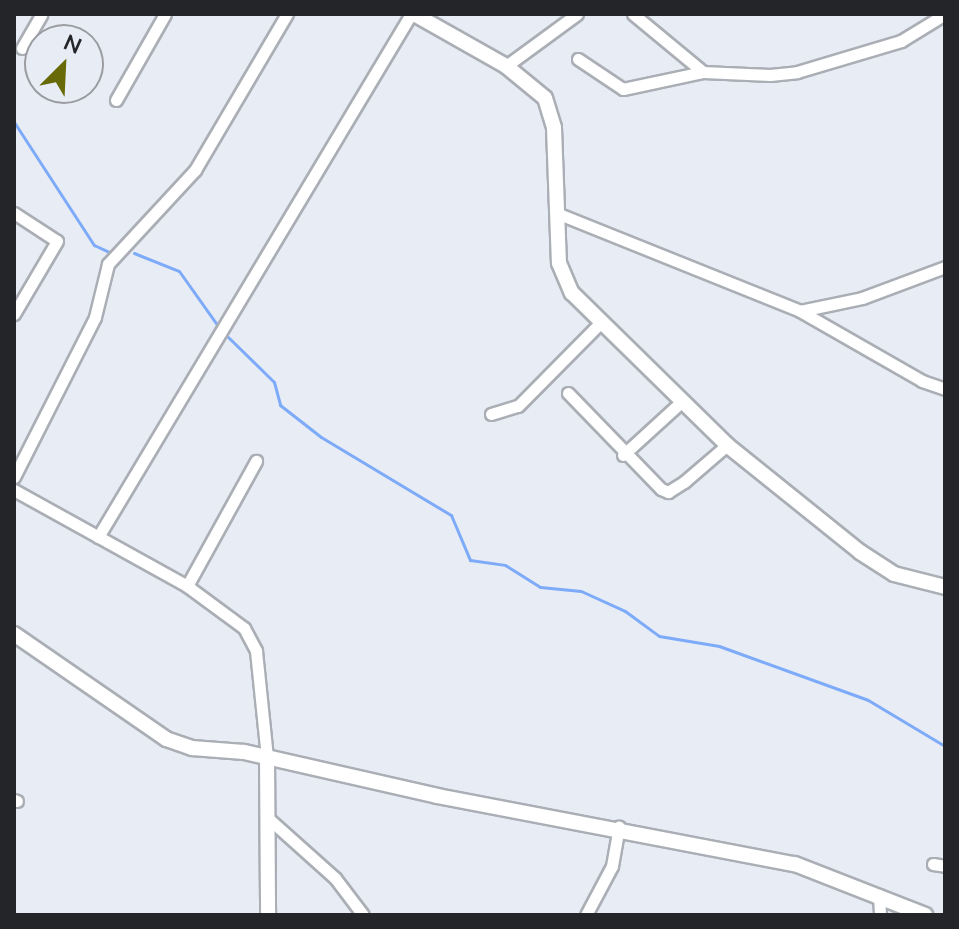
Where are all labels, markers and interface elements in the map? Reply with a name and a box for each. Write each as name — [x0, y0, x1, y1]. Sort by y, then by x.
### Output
north arrow — [24, 24, 104, 104]
text: N — [60, 28, 86, 60]

